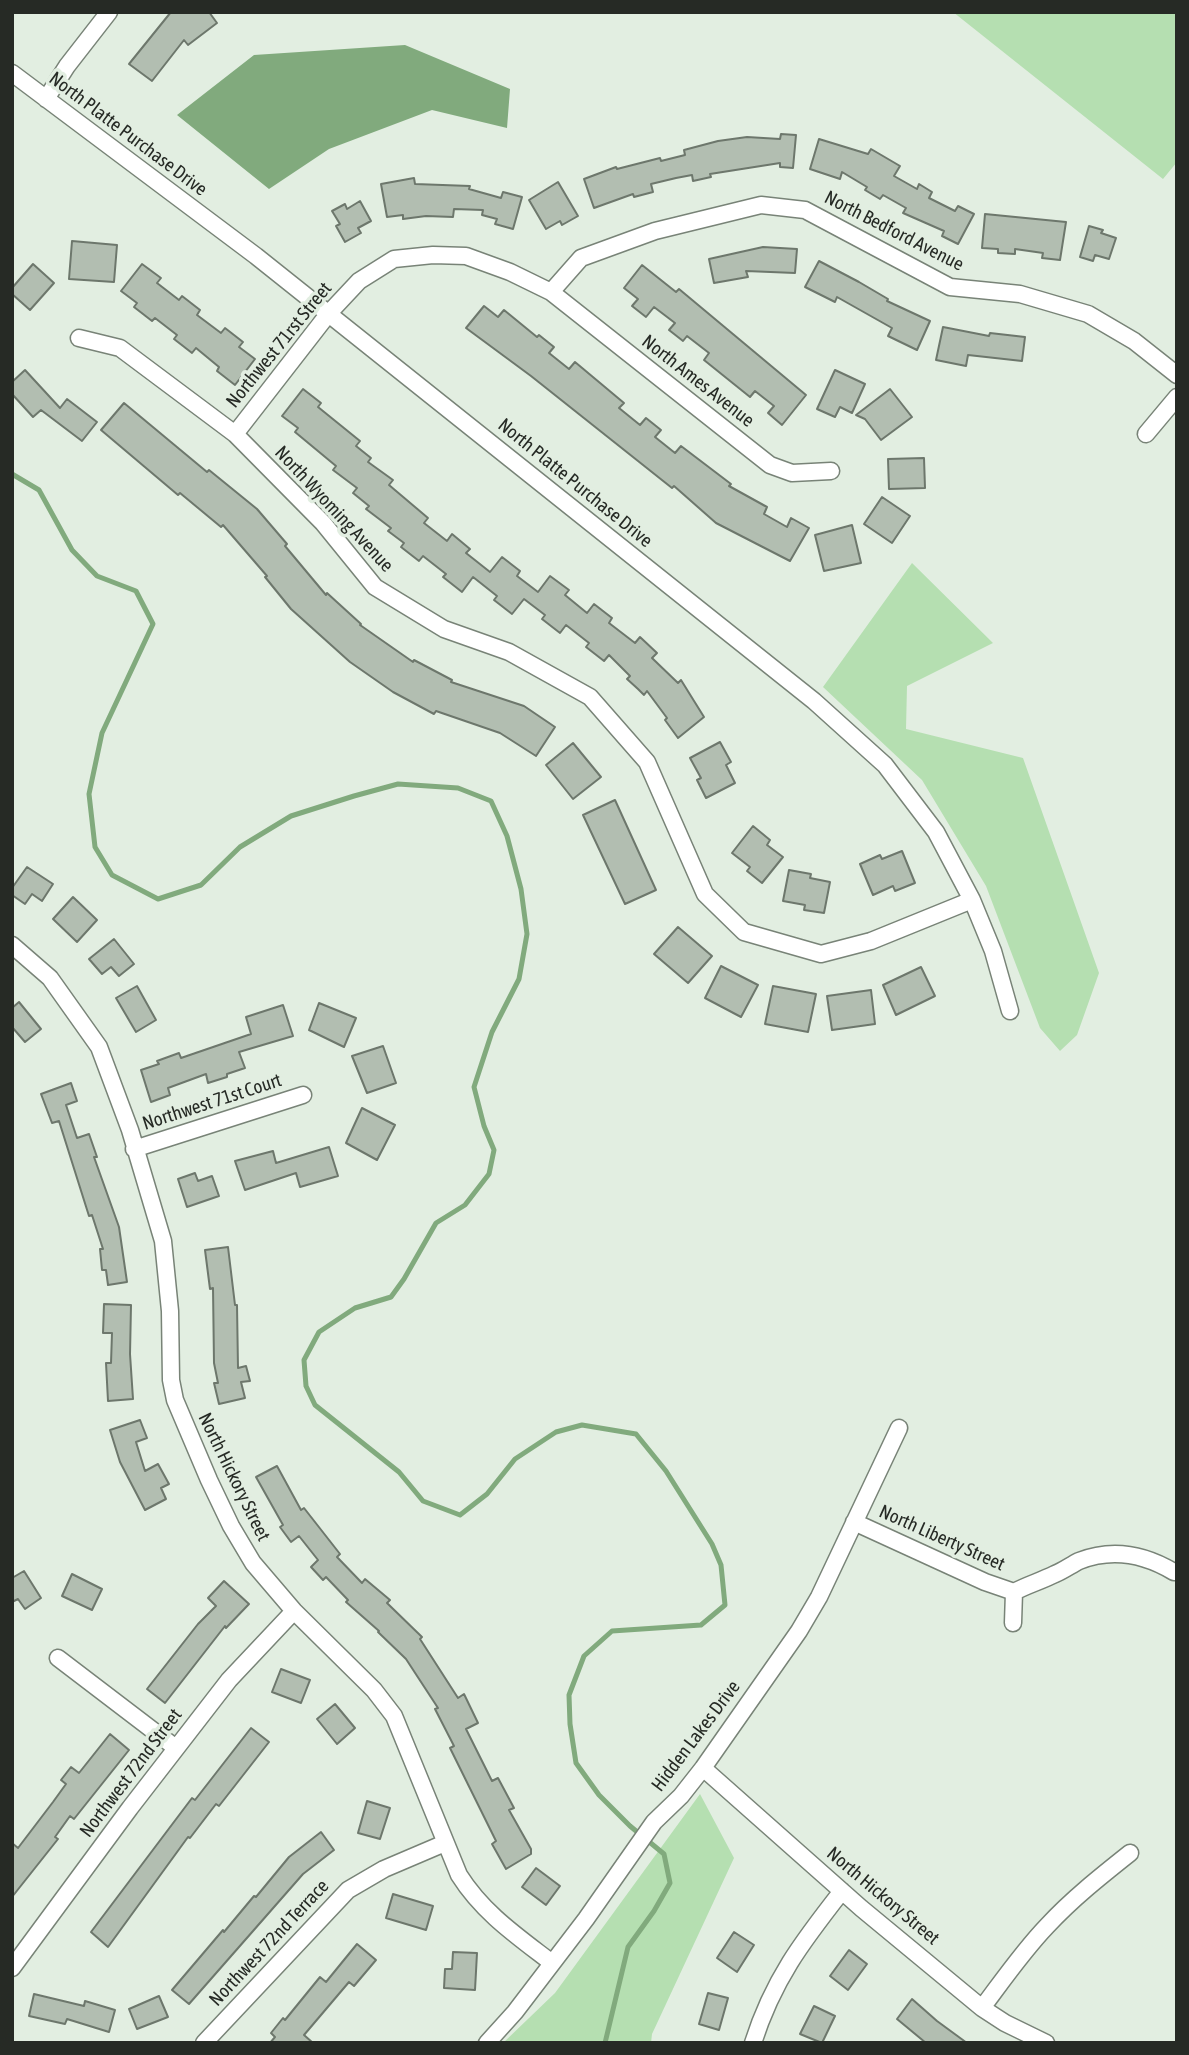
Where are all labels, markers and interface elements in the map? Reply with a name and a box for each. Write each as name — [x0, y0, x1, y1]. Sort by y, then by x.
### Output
street label: North Platte Purchase Drive — [44, 67, 212, 201]
street label: North Bedford Avenue — [820, 186, 968, 276]
street label: Northwest 71rst Street — [221, 278, 337, 412]
street label: North Ames Avenue — [637, 330, 759, 432]
street label: North Platte Purchase Drive — [493, 414, 657, 552]
street label: North Wyoming Avenue — [270, 441, 398, 577]
street label: Northwest 71st Court — [140, 1069, 284, 1135]
street label: North Hickory Street — [193, 1409, 275, 1545]
street label: North Liberty Street — [876, 1500, 1008, 1576]
street label: Hidden Lakes Drive — [647, 1676, 745, 1796]
street label: Northwest 72nd Street — [75, 1704, 187, 1842]
street label: North Hickory Street — [822, 1842, 944, 1950]
street label: Northwest 72nd Terrace — [205, 1875, 333, 2011]

